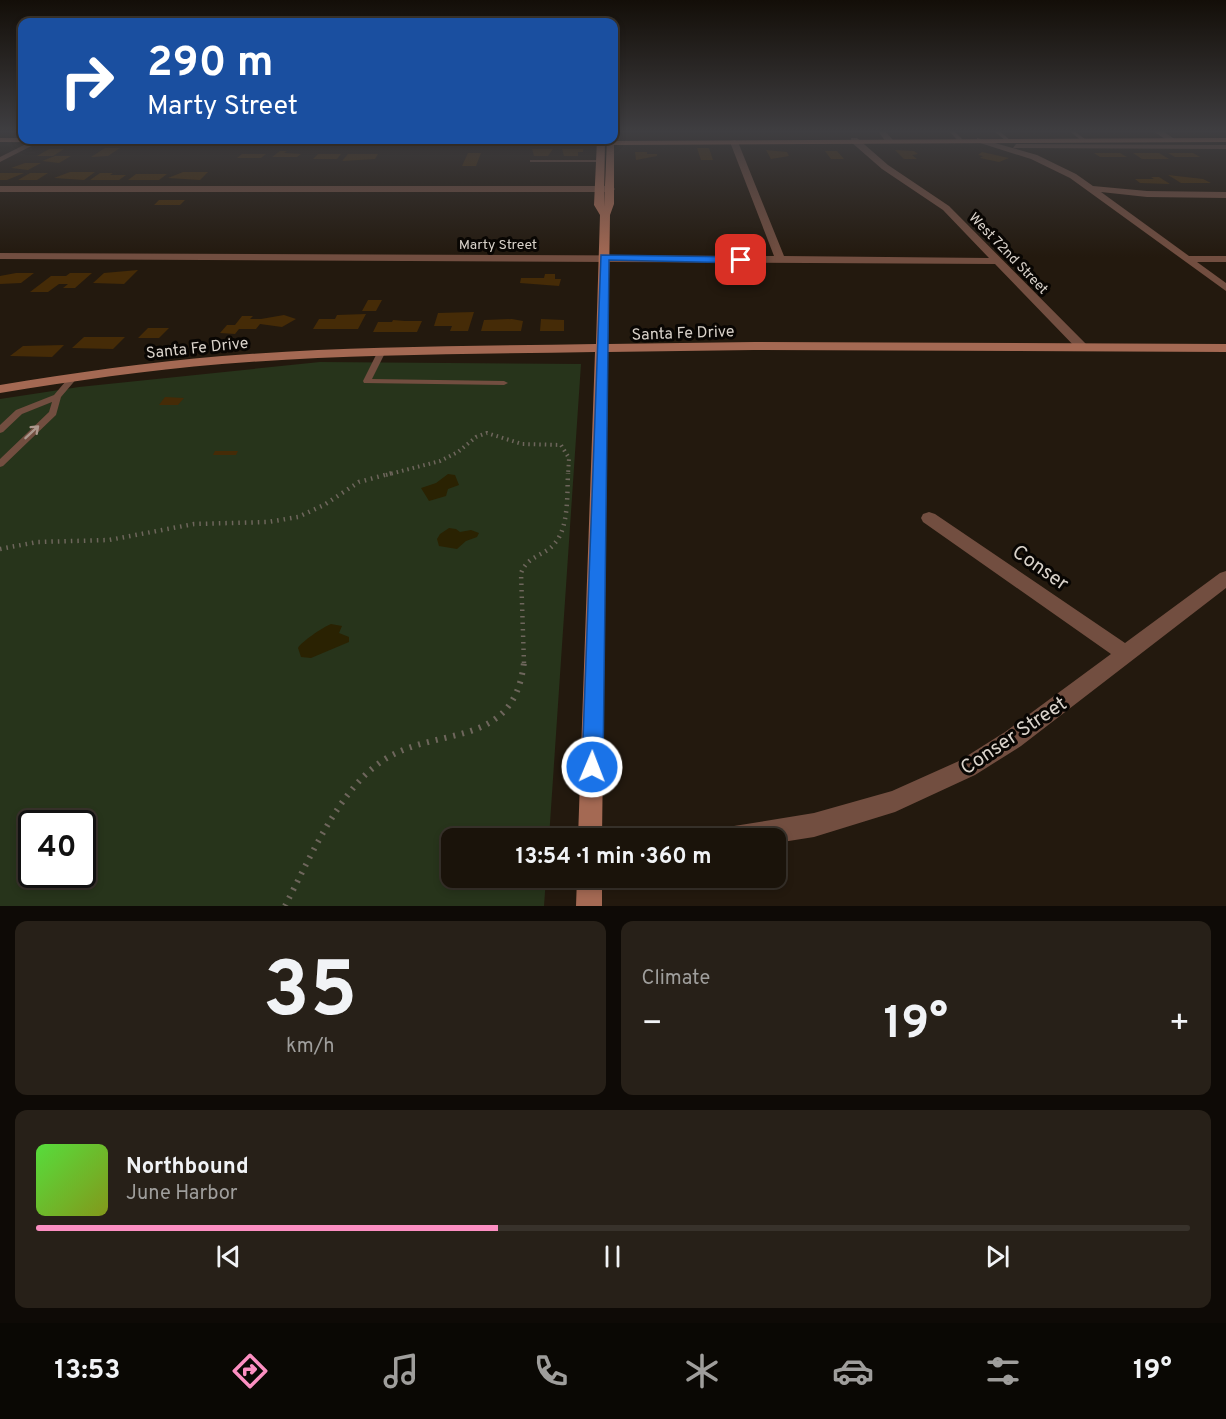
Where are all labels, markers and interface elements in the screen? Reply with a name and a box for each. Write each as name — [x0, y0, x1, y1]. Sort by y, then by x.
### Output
text: 290 m — [147, 38, 274, 91]
icon: right — [48, 42, 126, 120]
text: Marty Street — [147, 90, 298, 124]
street label: West 72nd Street — [965, 210, 1051, 298]
pin — [715, 234, 766, 285]
street label: Marty Street — [459, 237, 537, 254]
icon: arrive — [724, 243, 757, 276]
street label: Santa Fe Drive — [631, 322, 735, 346]
street label: Santa Fe Drive — [145, 334, 249, 364]
one-way arrow — [25, 425, 40, 440]
street label: Conser — [1006, 540, 1073, 598]
street label: Conser Street — [956, 691, 1072, 782]
position arrow — [560, 735, 624, 799]
speed limit sign: 40 — [18, 810, 96, 888]
text: 13:54 · 1 min · 360 m — [515, 844, 712, 871]
text: 35 — [263, 945, 357, 1044]
text: Climate — [642, 966, 710, 992]
text: 19° — [884, 997, 948, 1054]
text: − — [642, 1004, 663, 1046]
text: + — [1169, 1004, 1190, 1046]
text: km/h — [286, 1034, 335, 1060]
text: Northbound — [126, 1154, 249, 1181]
text: June Harbor — [126, 1181, 238, 1207]
icon: previous — [212, 1240, 245, 1273]
icon: pause — [596, 1240, 629, 1273]
icon: next — [981, 1240, 1014, 1273]
icon: directions — [229, 1350, 271, 1392]
icon: music — [380, 1350, 422, 1392]
icon: phone — [530, 1350, 572, 1392]
icon: climate — [681, 1350, 723, 1392]
icon: car — [832, 1350, 874, 1392]
icon: filters — [982, 1350, 1024, 1392]
text: 13:53 — [54, 1354, 121, 1388]
text: 19° — [1133, 1354, 1172, 1388]

